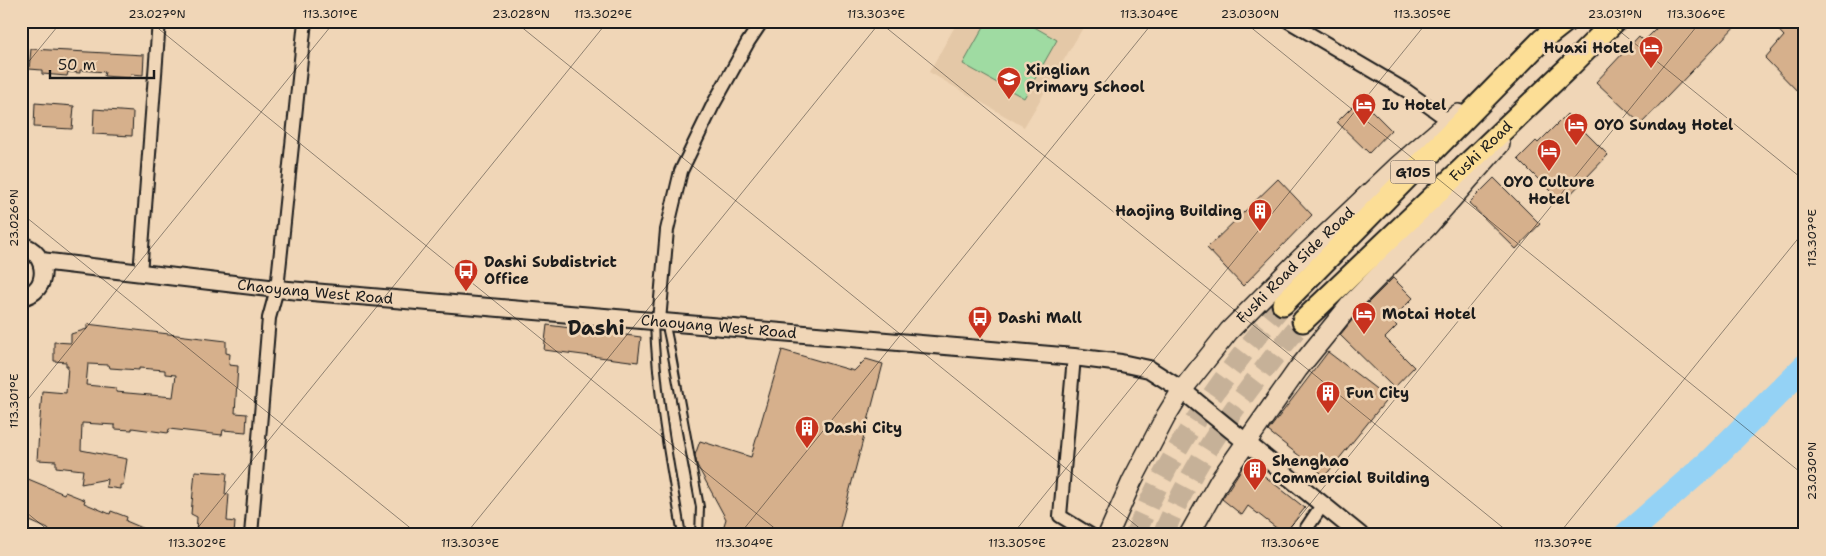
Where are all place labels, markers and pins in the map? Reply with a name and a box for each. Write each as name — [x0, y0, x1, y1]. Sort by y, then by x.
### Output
hotel icon: Huaxi Hotel — [1638, 35, 1664, 69]
place label: Huaxi Hotel — [1544, 38, 1634, 58]
place label: Xinglian Primary School — [1026, 60, 1145, 97]
school or university icon: Xinglian Primary School — [996, 66, 1022, 100]
hotel icon: Iu Hotel — [1351, 92, 1377, 126]
place label: Iu Hotel — [1382, 95, 1446, 115]
hotel icon: OYO Sunday Hotel — [1563, 112, 1589, 146]
place label: OYO Sunday Hotel — [1594, 115, 1733, 135]
hotel icon: OYO Culture Hotel — [1536, 138, 1562, 172]
place label: OYO Culture Hotel — [1503, 172, 1595, 209]
building icon: Haojing Building — [1247, 198, 1273, 232]
place label: Haojing Building — [1115, 201, 1242, 221]
place label: Dashi Subdistrict Office — [484, 252, 617, 289]
bus stop icon: Dashi Subdistrict Office — [453, 258, 479, 292]
hotel icon: Motai Hotel — [1351, 301, 1377, 335]
place label: Motai Hotel — [1382, 304, 1476, 324]
bus stop icon: Dashi Mall — [967, 305, 993, 339]
place label: Dashi Mall — [998, 308, 1082, 328]
building icon: Fun City — [1315, 380, 1341, 414]
place label: Fun City — [1346, 383, 1409, 403]
building icon: Dashi City — [794, 415, 820, 449]
place label: Dashi City — [824, 418, 902, 438]
place label: Shenghao Commercial Building — [1272, 451, 1430, 488]
building icon: Shenghao Commercial Building — [1242, 457, 1268, 491]

